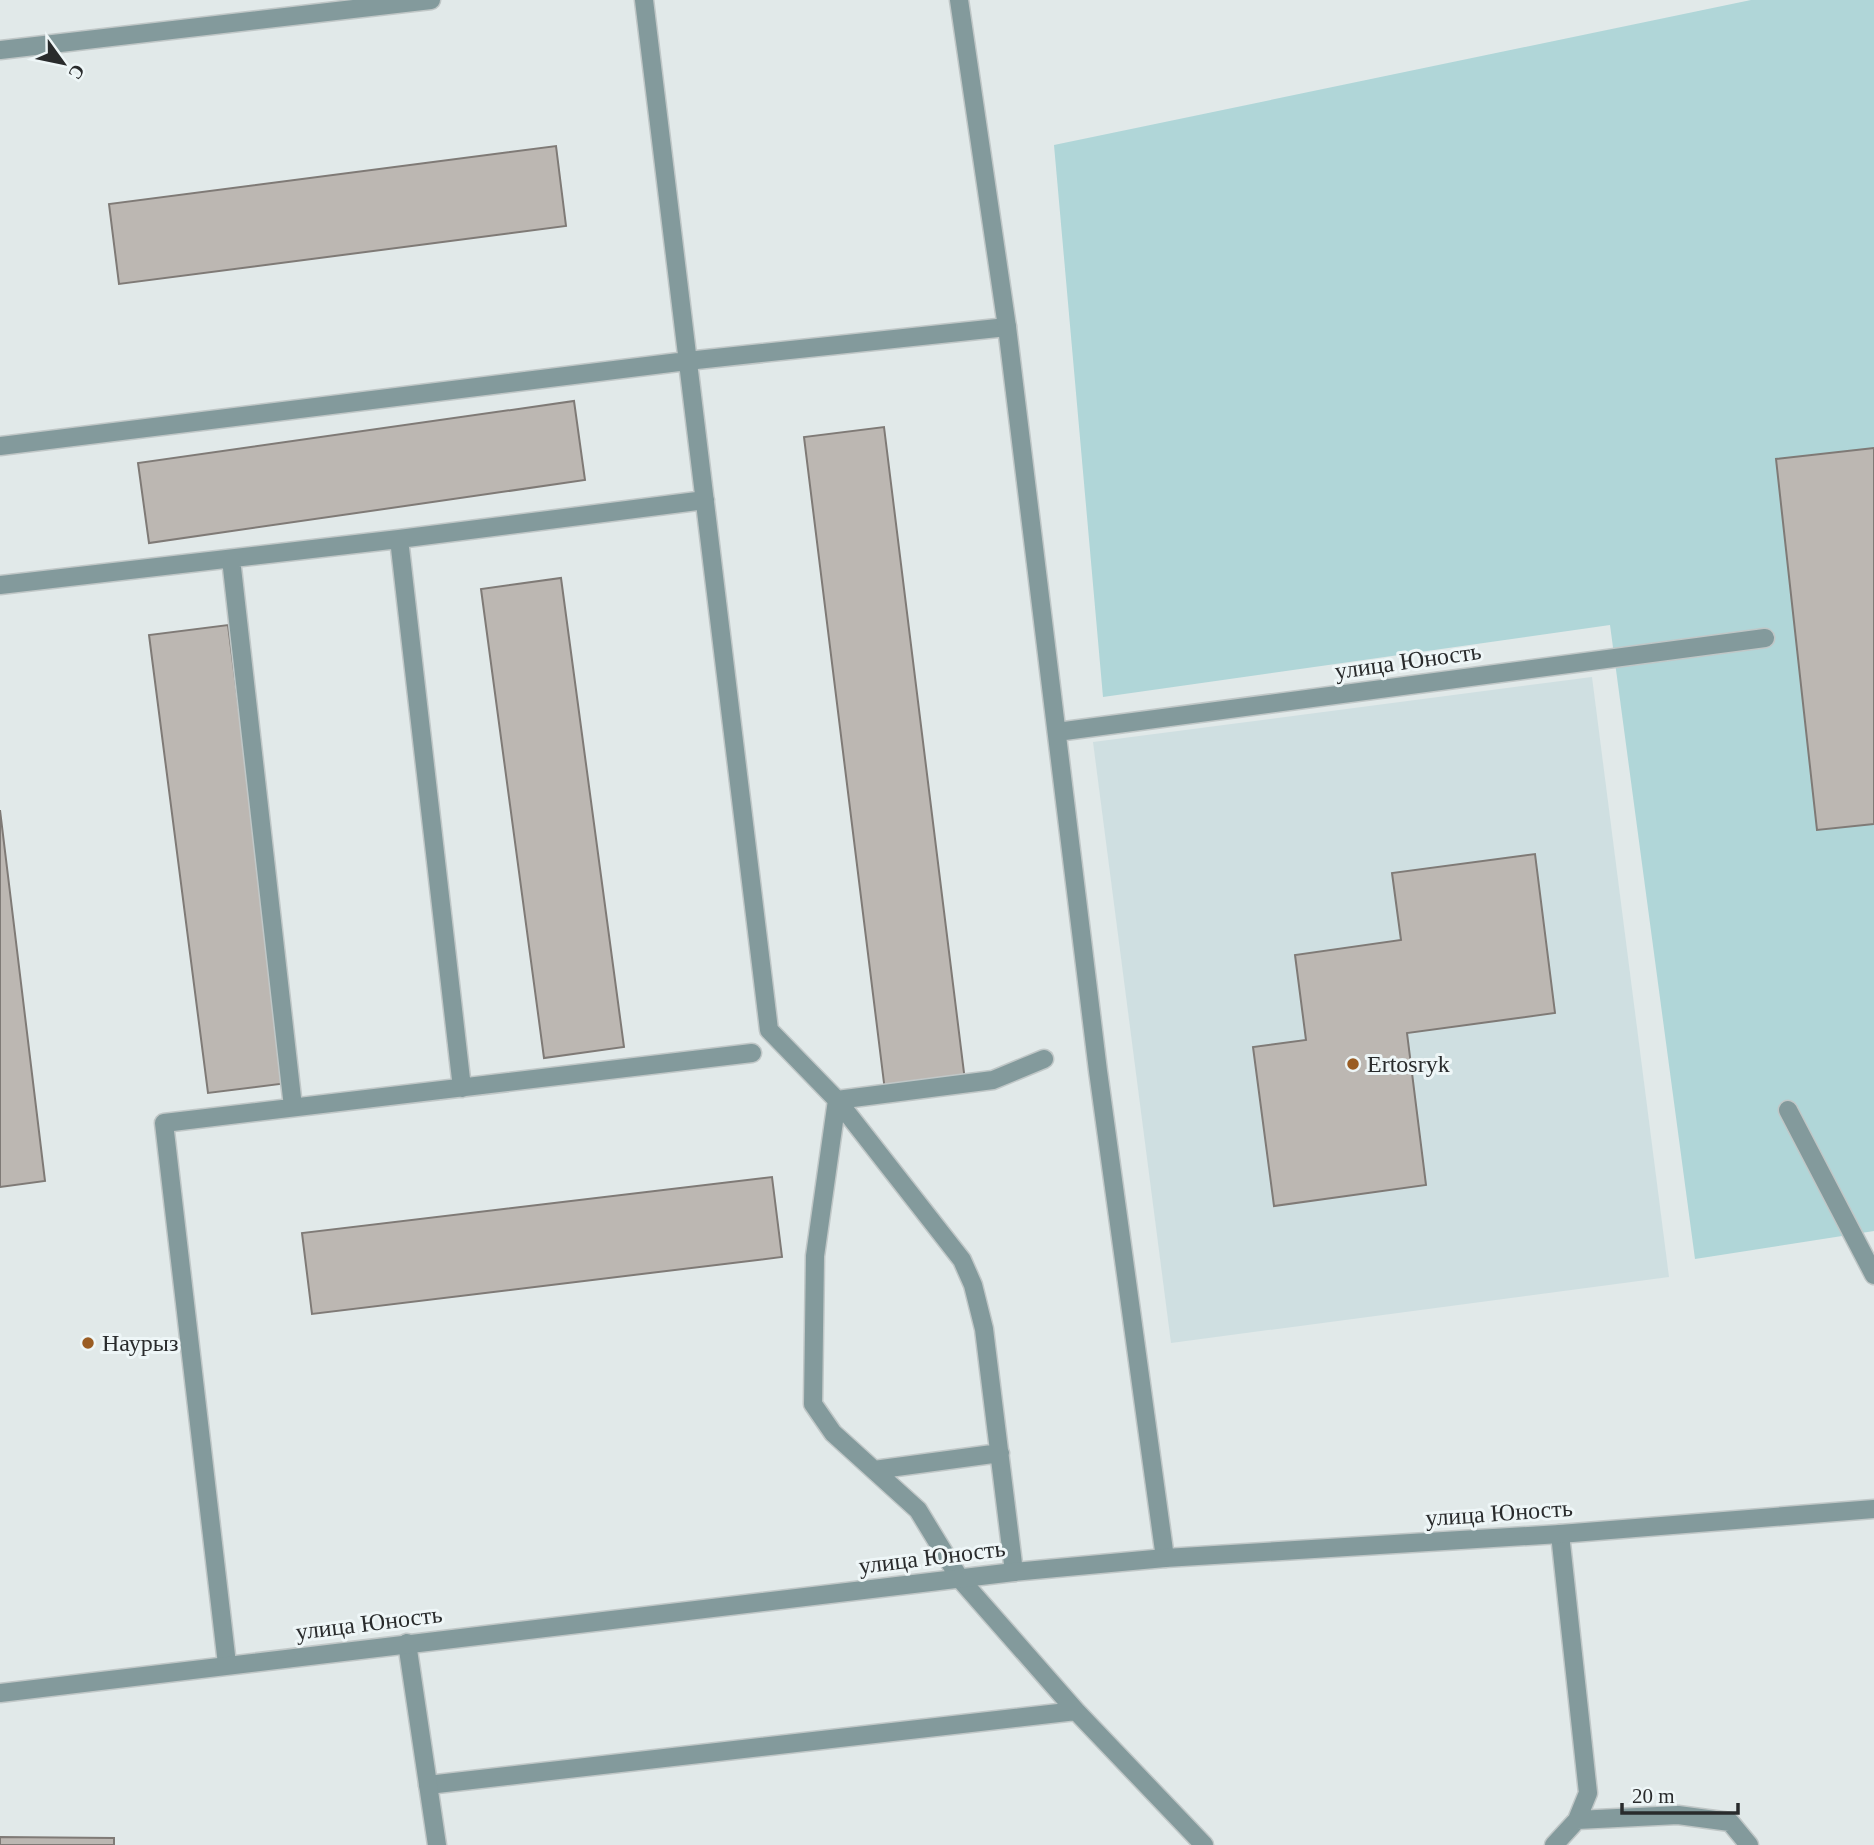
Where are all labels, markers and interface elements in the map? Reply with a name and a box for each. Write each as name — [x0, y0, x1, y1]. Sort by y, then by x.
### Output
north arrow — [28, 28, 98, 98]
text: С — [64, 61, 89, 83]
street label: улица Юность — [1333, 638, 1483, 684]
place label: Ertosryk — [1367, 1051, 1450, 1077]
marker: Ertosryk — [1345, 1056, 1361, 1072]
place label: Наурыз — [102, 1330, 178, 1356]
marker: Наурыз — [80, 1335, 96, 1351]
street label: улица Юность — [1425, 1495, 1574, 1531]
street label: улица Юность — [857, 1535, 1007, 1579]
street label: улица Юность — [294, 1601, 444, 1645]
scale bar — [1622, 1772, 1738, 1816]
text: 20 m — [1632, 1784, 1675, 1808]

